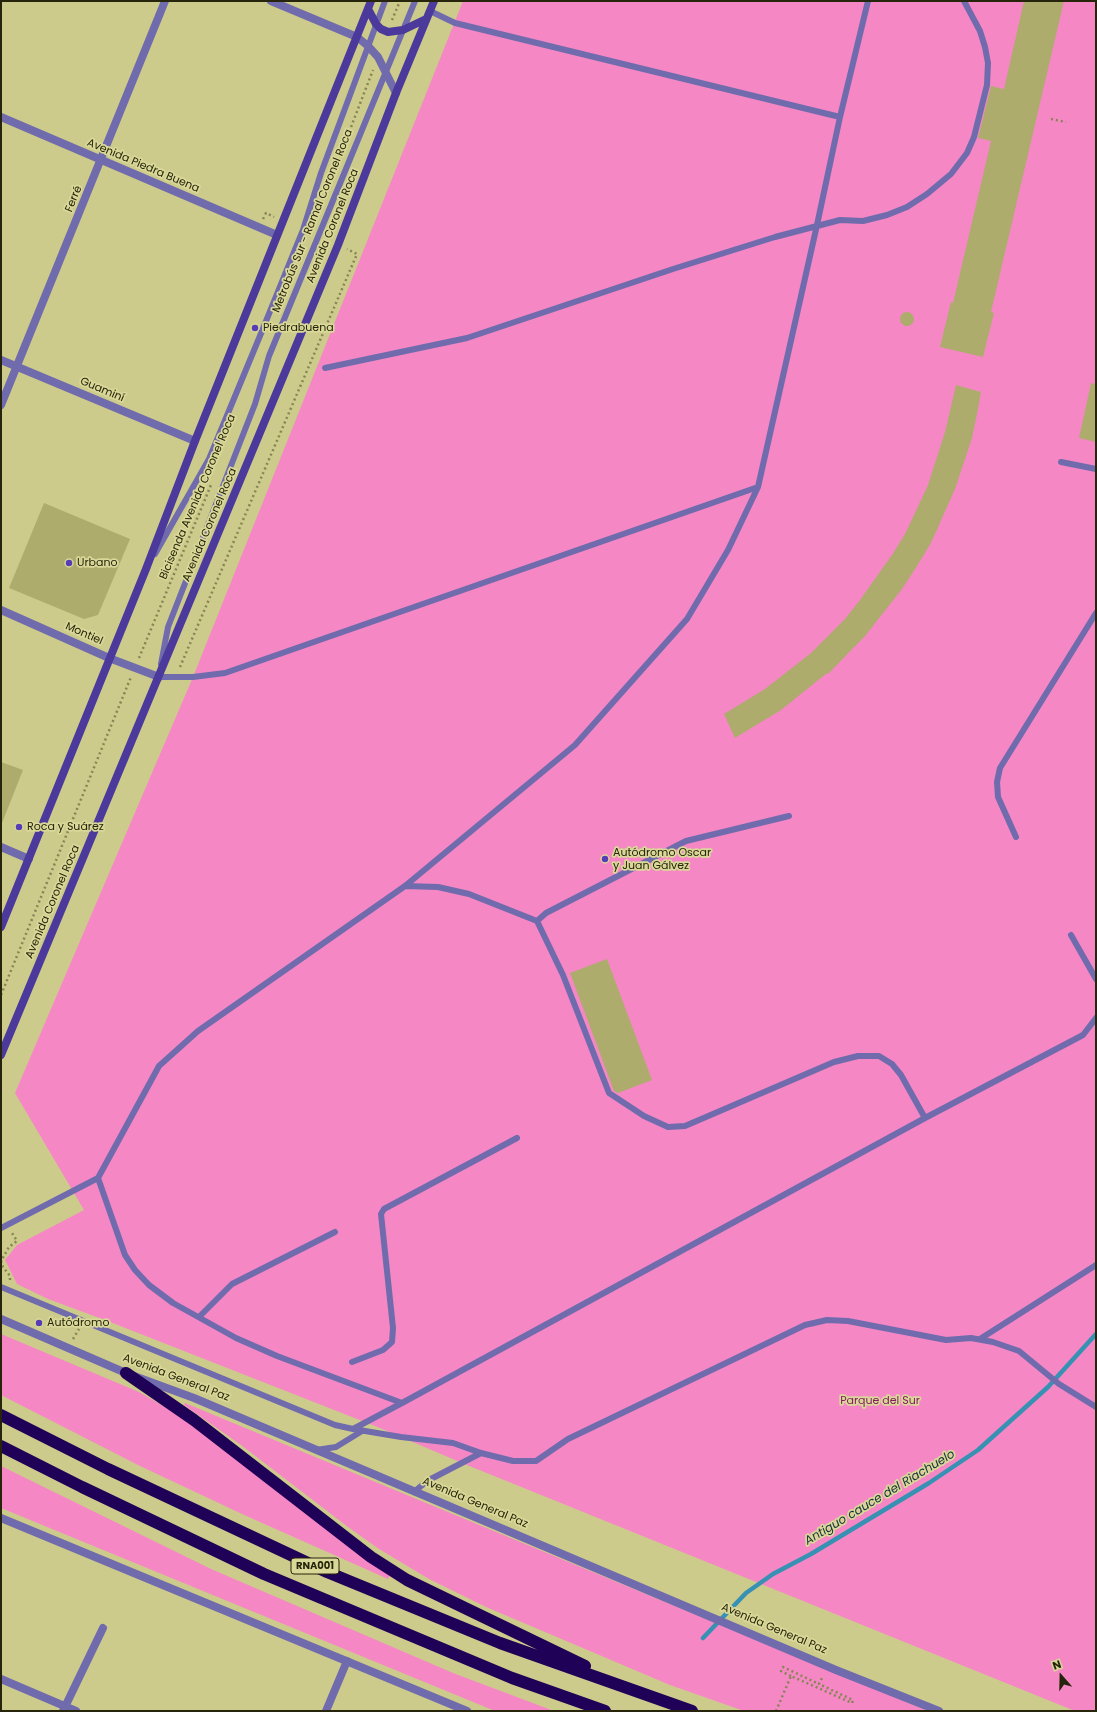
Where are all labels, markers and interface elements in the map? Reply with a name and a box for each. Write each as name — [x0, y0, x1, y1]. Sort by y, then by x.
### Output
street label: Metrobús Sur - Ramal Coronel Roca — [270, 127, 356, 315]
street label: Avenida Piedra Buena — [85, 136, 201, 196]
street label: Avenida Coronel Roca — [304, 167, 362, 285]
street label: Ferré — [63, 184, 85, 214]
place label: Piedrabuena — [263, 321, 334, 335]
marker: Piedrabuena — [250, 323, 260, 333]
street label: Guaminí — [78, 375, 126, 405]
street label: Bicisenda Avenida Coronel Roca — [157, 412, 239, 582]
street label: Avenida Coronel Roca — [180, 466, 240, 584]
place label: Urbano — [77, 556, 117, 570]
marker: Urbano — [64, 558, 74, 568]
street label: Montiel — [63, 620, 105, 648]
place label: Roca y Suárez — [27, 820, 104, 834]
marker: Roca y Suárez — [14, 822, 24, 832]
street label: Avenida Coronel Roca — [23, 843, 83, 961]
place label: Autódromo Oscar y Juan Gálvez — [613, 846, 711, 872]
marker: Autódromo Oscar y Juan Gálvez — [600, 854, 610, 864]
place label: Autódromo — [47, 1316, 109, 1330]
marker: Autódromo — [34, 1318, 44, 1328]
street label: Avenida General Paz — [121, 1352, 231, 1404]
park label: Parque del Sur — [840, 1394, 920, 1408]
water label: Antiguo cauce del Riachuelo — [802, 1447, 958, 1549]
street label: Avenida General Paz — [420, 1475, 530, 1531]
road number: RNA001 — [291, 1558, 339, 1574]
street label: Avenida General Paz — [719, 1601, 829, 1657]
north arrow — [1041, 1656, 1081, 1696]
text: N — [1050, 1656, 1064, 1674]

